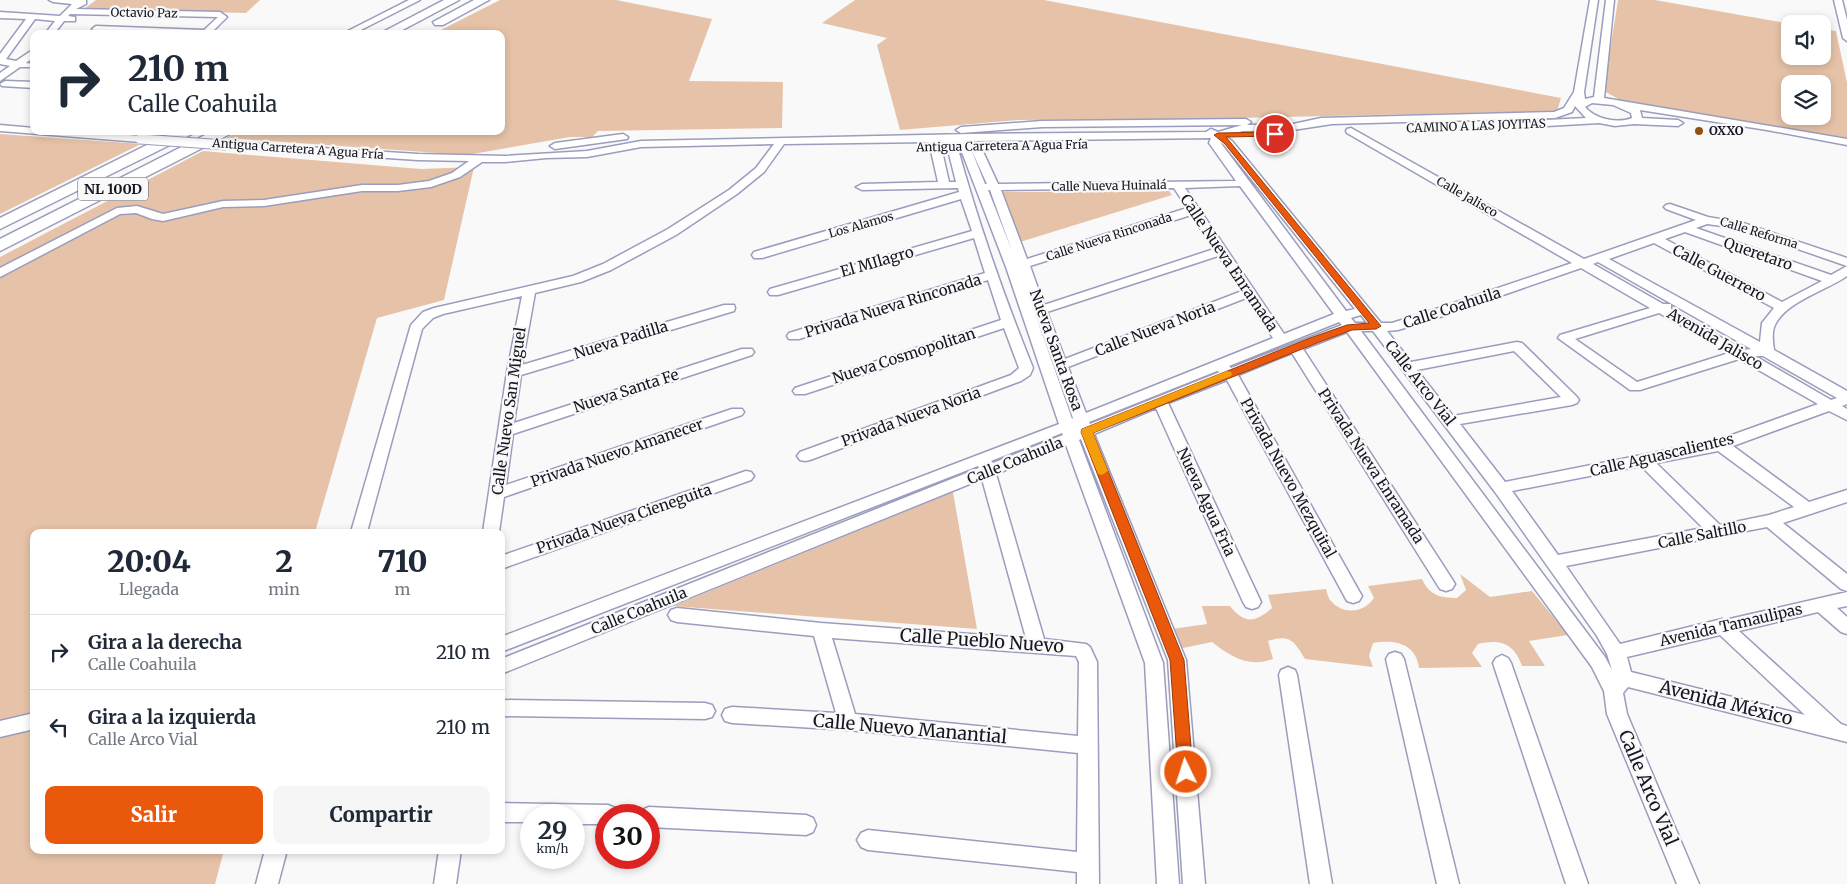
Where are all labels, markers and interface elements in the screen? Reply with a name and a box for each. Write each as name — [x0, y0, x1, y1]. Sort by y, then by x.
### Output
street label: Octavio Paz — [110, 4, 178, 21]
map controls — [1781, 15, 1831, 125]
button: sound — [1781, 15, 1831, 65]
text: 210 m — [128, 47, 229, 91]
icon: right — [45, 50, 110, 115]
button: layers — [1781, 75, 1831, 125]
text: Calle Coahuila — [128, 90, 277, 118]
pin — [1254, 113, 1296, 155]
street label: CAMINO A LAS JOYITAS — [1406, 116, 1546, 135]
icon: arrive — [1261, 120, 1289, 148]
place label: OXXO — [1709, 123, 1744, 138]
marker: OXXO — [1693, 125, 1705, 137]
street label: Antigua Carretera A Agua Fría — [211, 135, 385, 162]
street label: Antigua Carretera A Agua Fría — [915, 136, 1089, 155]
street label: Calle Jalisco — [1434, 173, 1500, 220]
street label: Calle Nueva Huinalá — [1051, 177, 1167, 194]
road number: NL 100D — [78, 178, 148, 200]
street label: Calle Nueva Enramada — [1176, 190, 1282, 335]
street label: Los Alamos — [827, 208, 895, 241]
street label: Calle Nueva Rinconada — [1044, 209, 1174, 264]
street label: Calle Reforma — [1718, 214, 1800, 252]
street label: Queretaro — [1721, 233, 1795, 274]
street label: Calle Guerrero — [1669, 240, 1769, 305]
street label: El MIlagro — [838, 242, 916, 281]
street label: Privada Nueva Rinconada — [802, 270, 983, 341]
street label: Calle Coahuila — [1401, 283, 1503, 332]
street label: Nueva Santa Rosa — [1026, 287, 1087, 413]
street label: Calle Nueva Noria — [1092, 297, 1218, 360]
street label: Avenida Jalisco — [1663, 303, 1767, 374]
street label: Nueva Padilla — [571, 316, 670, 363]
street label: Nueva Cosmopolitan — [830, 323, 978, 388]
street label: Calle Nuevo San Miguel — [487, 325, 530, 496]
street label: Calle Arco Vial — [1381, 336, 1460, 429]
street label: Nueva Santa Fe — [571, 365, 681, 416]
street label: Privada Nueva Noria — [839, 382, 983, 451]
street label: Privada Nueva Enramada — [1314, 385, 1429, 547]
street label: Privada Nuevo Mezquital — [1237, 394, 1341, 561]
street label: Privada Nuevo Amanecer — [528, 414, 706, 491]
street label: Calle Aguascalientes — [1588, 429, 1736, 480]
street label: Calle Coahuila — [964, 433, 1066, 488]
street label: Nueva Agua Fria — [1173, 444, 1240, 559]
street label: Privada Nueva Cieneguita — [534, 480, 714, 557]
street label: Calle Saltillo — [1656, 517, 1748, 552]
text: 20:04 — [107, 542, 191, 580]
text: 2 — [275, 542, 293, 580]
text: 710 — [377, 542, 428, 580]
text: Llegada — [119, 579, 179, 599]
text: min — [268, 579, 300, 599]
text: m — [394, 579, 410, 599]
street label: Calle Coahuila — [588, 583, 690, 638]
street label: Avenida Tamaulipas — [1657, 599, 1804, 650]
street label: Calle Pueblo Nuevo — [899, 623, 1065, 658]
text: Gira a la derecha — [88, 630, 242, 654]
icon: right — [45, 638, 73, 666]
text: 210 m — [436, 640, 490, 664]
text: Calle Coahuila — [88, 654, 197, 674]
street label: Avenida México — [1656, 675, 1795, 730]
text: Gira a la izquierda — [88, 705, 256, 729]
street label: Calle Nuevo Manantial — [812, 709, 1008, 748]
icon: left — [45, 713, 73, 741]
text: 210 m — [436, 715, 490, 739]
street label: Calle Arco Vial — [1614, 726, 1683, 850]
text: Calle Arco Vial — [88, 729, 198, 749]
position arrow — [1159, 745, 1211, 797]
button: Salir — [45, 786, 263, 844]
button: Compartir — [273, 786, 490, 844]
speed limit sign: 30 — [595, 804, 660, 869]
text: 29 — [538, 814, 567, 846]
text: km/h — [537, 841, 568, 856]

